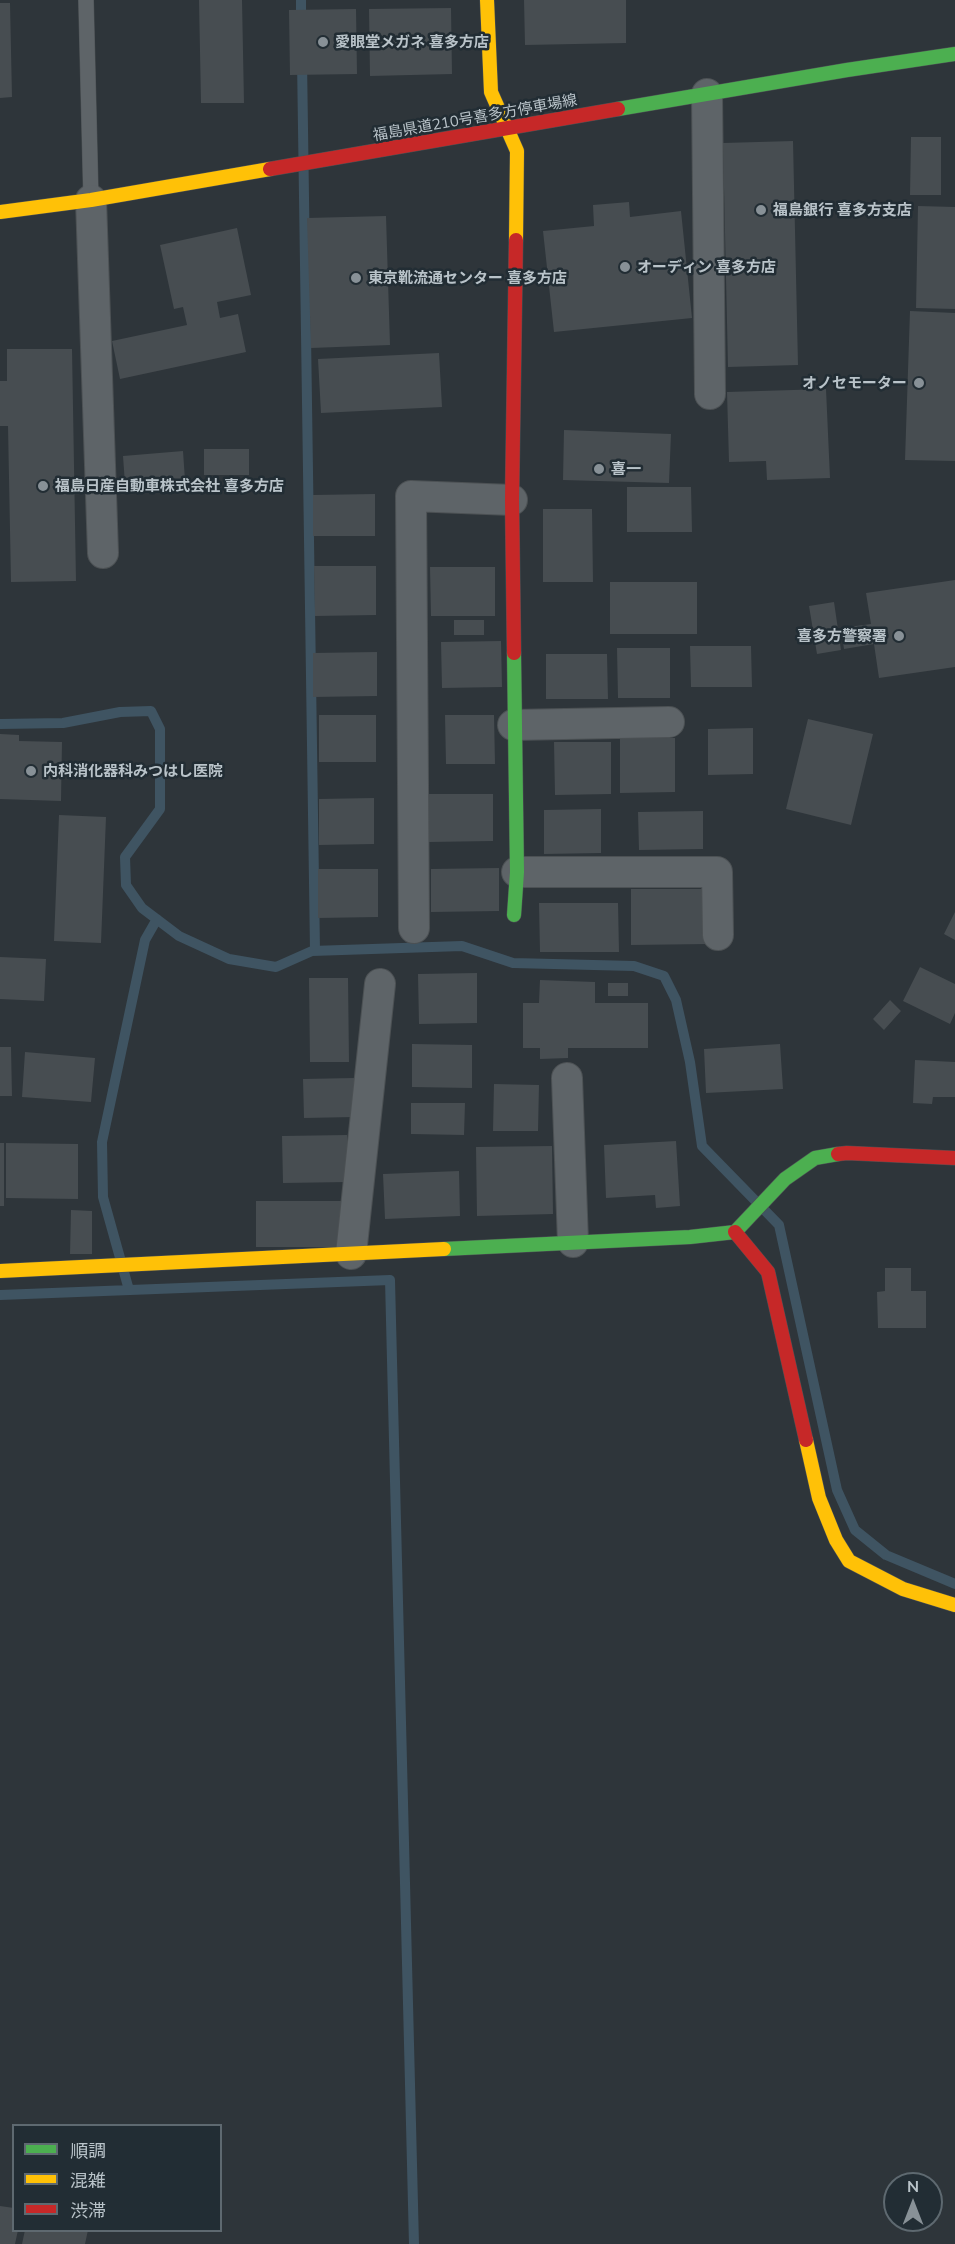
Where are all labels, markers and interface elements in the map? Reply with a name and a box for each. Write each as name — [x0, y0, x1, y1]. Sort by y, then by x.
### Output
place label: 愛眼堂メガネ 喜多方店 — [335, 33, 489, 51]
marker: 愛眼堂メガネ 喜多方店 — [316, 35, 330, 49]
street label: 福島県道210号喜多方停車場線 — [372, 91, 578, 145]
place label: 福島銀行 喜多方支店 — [773, 201, 912, 219]
marker: 福島銀行 喜多方支店 — [754, 203, 768, 217]
place label: オーディン 喜多方店 — [637, 258, 776, 276]
marker: オーディン 喜多方店 — [618, 260, 632, 274]
place label: 東京靴流通センター 喜多方店 — [368, 269, 567, 287]
marker: 東京靴流通センター 喜多方店 — [349, 271, 363, 285]
place label: オノセモーター — [802, 374, 907, 392]
marker: オノセモーター — [912, 376, 926, 390]
place label: 喜一 — [611, 460, 641, 478]
marker: 喜一 — [592, 462, 606, 476]
place label: 福島日産自動車株式会社 喜多方店 — [55, 477, 284, 495]
marker: 福島日産自動車株式会社 喜多方店 — [36, 479, 50, 493]
place label: 喜多方警察署 — [797, 627, 887, 645]
marker: 喜多方警察署 — [892, 629, 906, 643]
place label: 内科消化器科みつはし医院 — [43, 762, 223, 780]
marker: 内科消化器科みつはし医院 — [24, 764, 38, 778]
legend — [12, 2124, 222, 2232]
text: 順調 — [70, 2139, 106, 2162]
text: 混雑 — [70, 2169, 106, 2192]
north arrow — [883, 2172, 943, 2232]
text: N — [907, 2176, 919, 2196]
text: 渋滞 — [70, 2199, 106, 2222]

